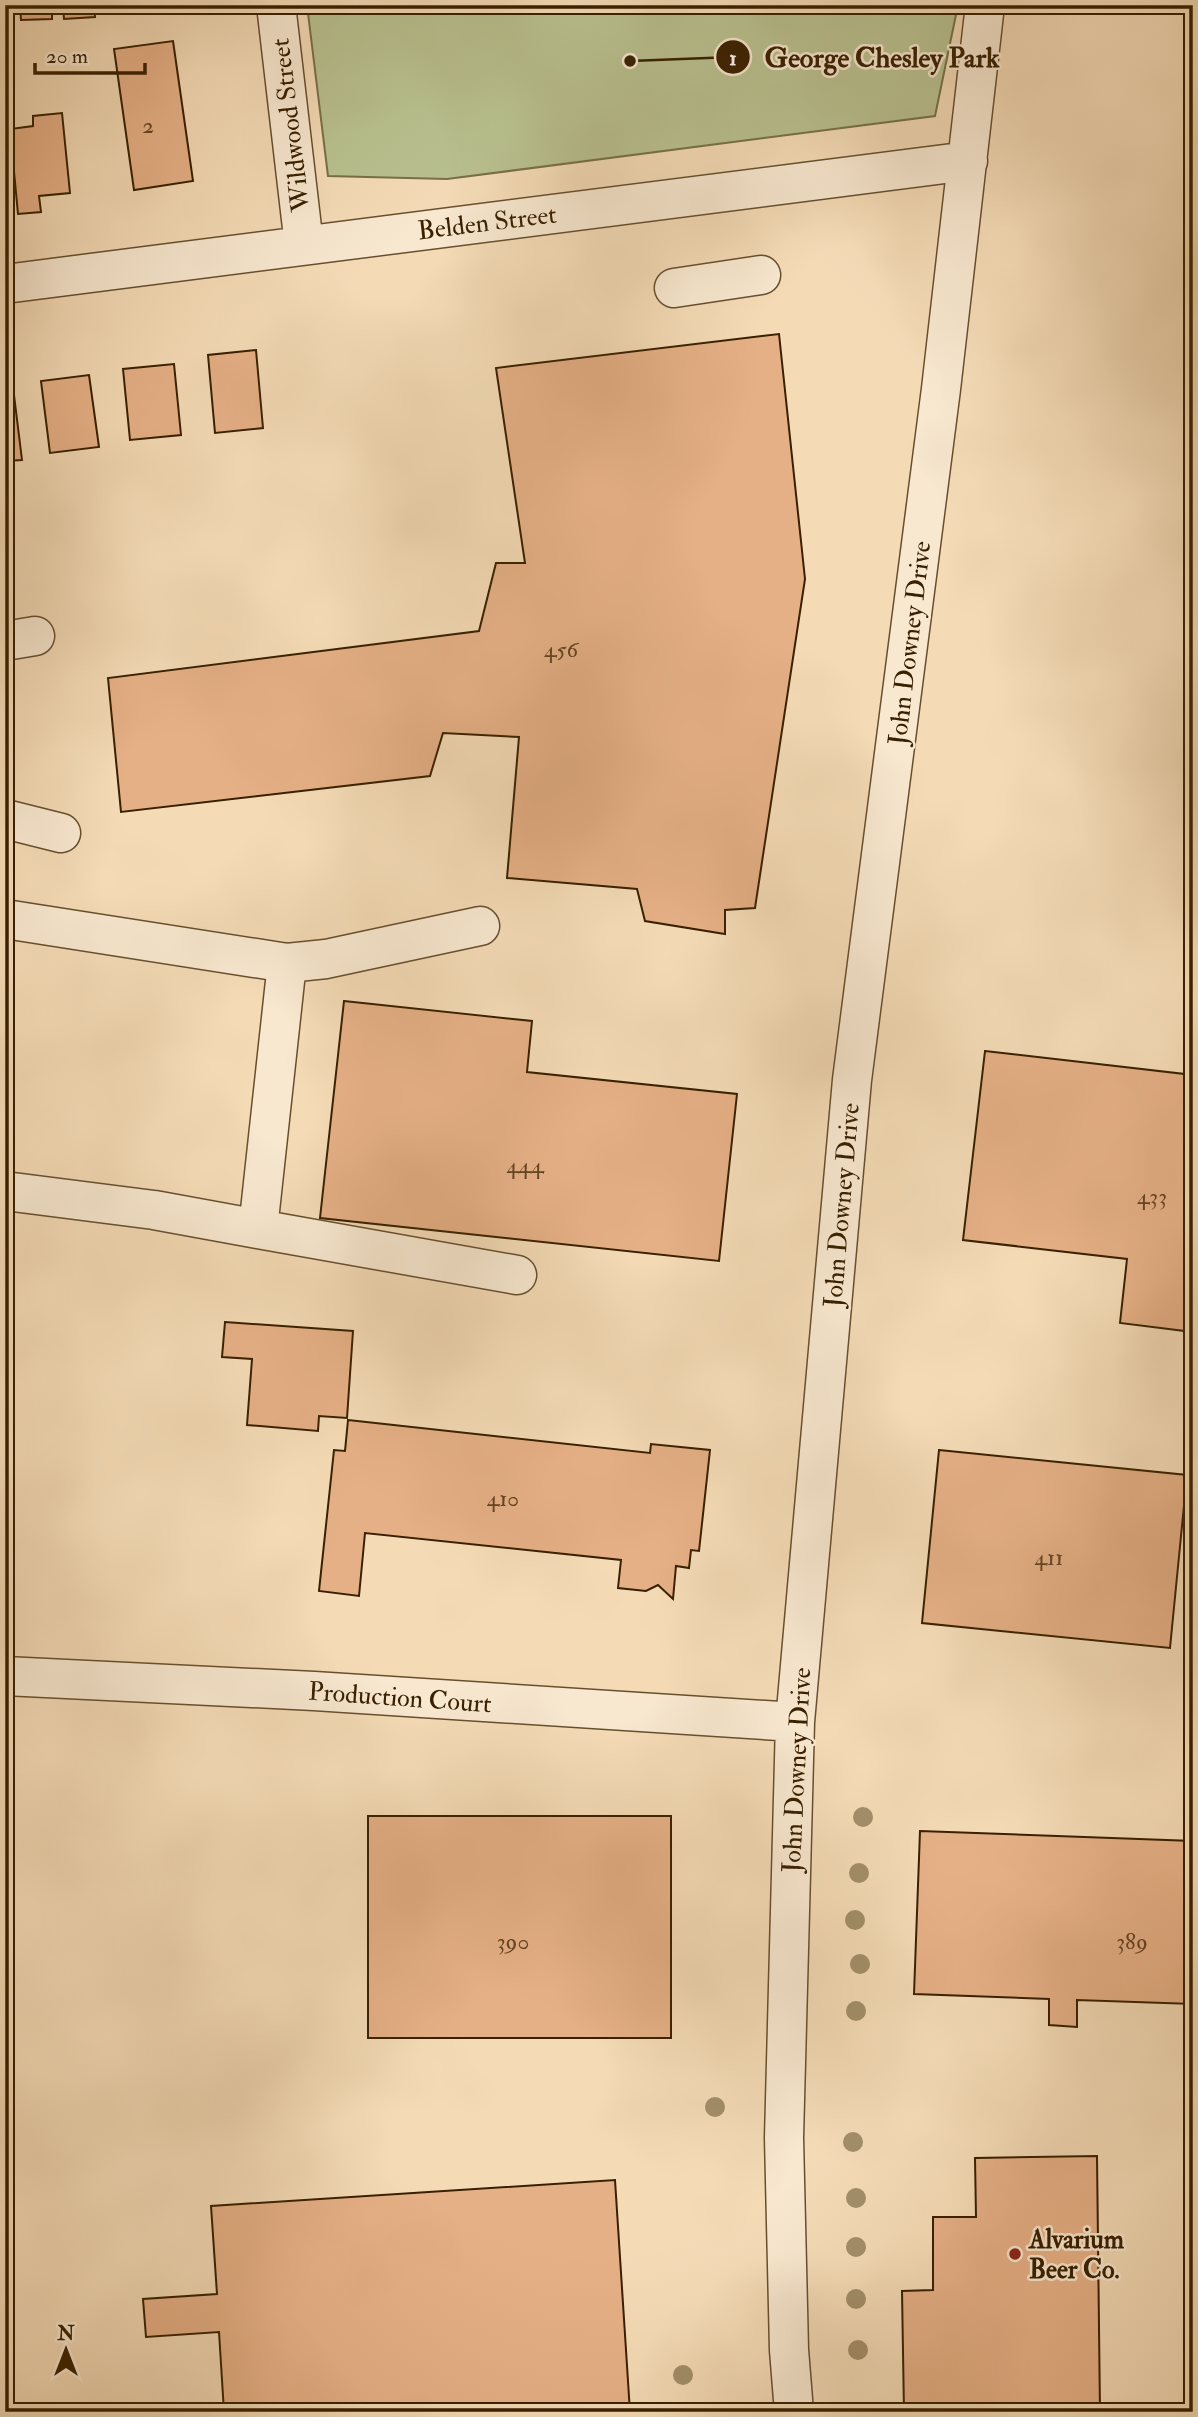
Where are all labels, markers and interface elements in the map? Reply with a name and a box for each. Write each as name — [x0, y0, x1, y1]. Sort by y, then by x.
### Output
scale bar — [35, 32, 145, 76]
callout: George Chesley Park — [715, 33, 1013, 82]
street label: Wildwood Street — [264, 36, 318, 214]
text: George Chesley Park — [765, 41, 1000, 76]
text: 20 m — [46, 43, 88, 70]
text: 1 — [729, 45, 737, 72]
house number: 2 — [142, 111, 154, 140]
street label: Belden Street — [416, 199, 558, 247]
street label: John Downey Drive — [881, 539, 938, 748]
house number: 456 — [544, 635, 579, 664]
street label: John Downey Drive — [817, 1101, 867, 1310]
house number: 444 — [506, 1151, 545, 1180]
house number: 433 — [1137, 1182, 1167, 1211]
house number: 410 — [487, 1484, 519, 1513]
house number: 411 — [1035, 1543, 1063, 1572]
street label: John Downey Drive — [776, 1667, 818, 1874]
street label: Production Court — [307, 1676, 493, 1720]
house number: 390 — [497, 1927, 529, 1956]
house number: 389 — [1116, 1927, 1148, 1956]
place label: Alvarium Beer Co. — [1028, 2224, 1125, 2286]
marker: Alvarium Beer Co. — [1007, 2246, 1023, 2262]
north arrow — [32, 2316, 102, 2386]
text: N — [56, 2322, 75, 2346]

